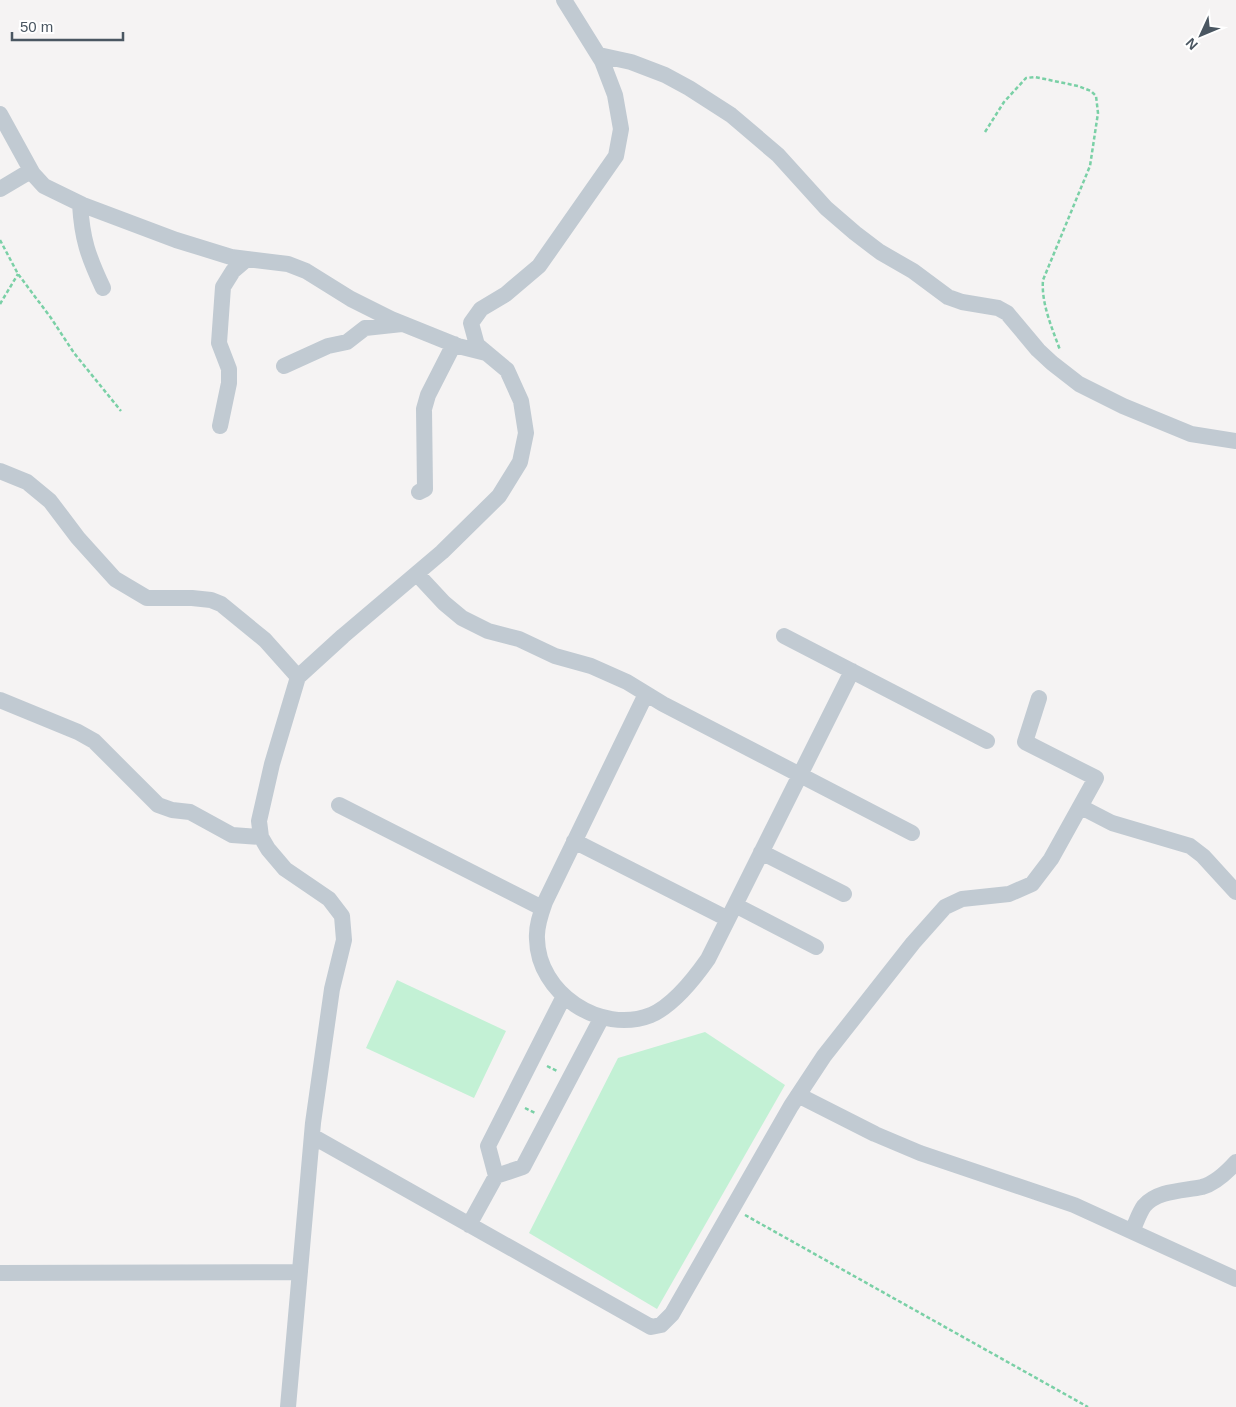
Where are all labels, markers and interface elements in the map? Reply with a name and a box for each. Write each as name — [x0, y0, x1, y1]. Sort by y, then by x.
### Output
scale bar — [12, 10, 124, 42]
north arrow — [1176, 10, 1226, 60]
text: 50 m — [20, 18, 53, 35]
text: N — [1182, 35, 1201, 53]

